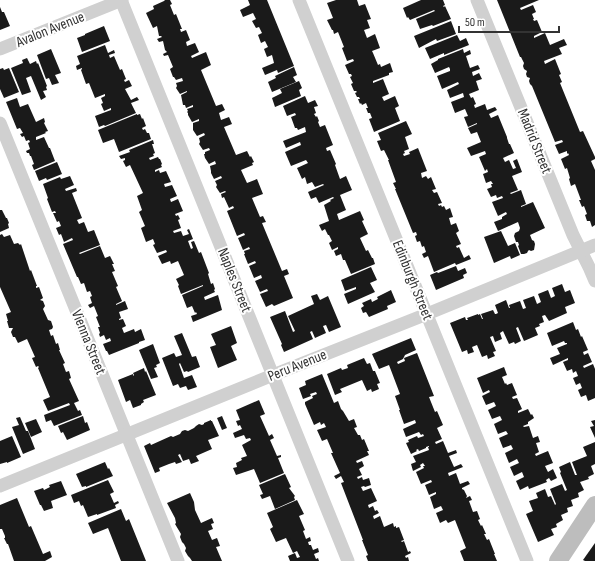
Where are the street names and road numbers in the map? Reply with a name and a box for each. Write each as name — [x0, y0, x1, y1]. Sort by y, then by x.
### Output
street label: Avalon Avenue — [12, 7, 87, 52]
street label: Madrid Street — [513, 106, 556, 177]
street label: Edinburgh Street — [388, 238, 437, 323]
street label: Naples Street — [213, 245, 256, 316]
street label: Vienna Street — [67, 307, 110, 378]
street label: Peru Avenue — [265, 345, 329, 386]

